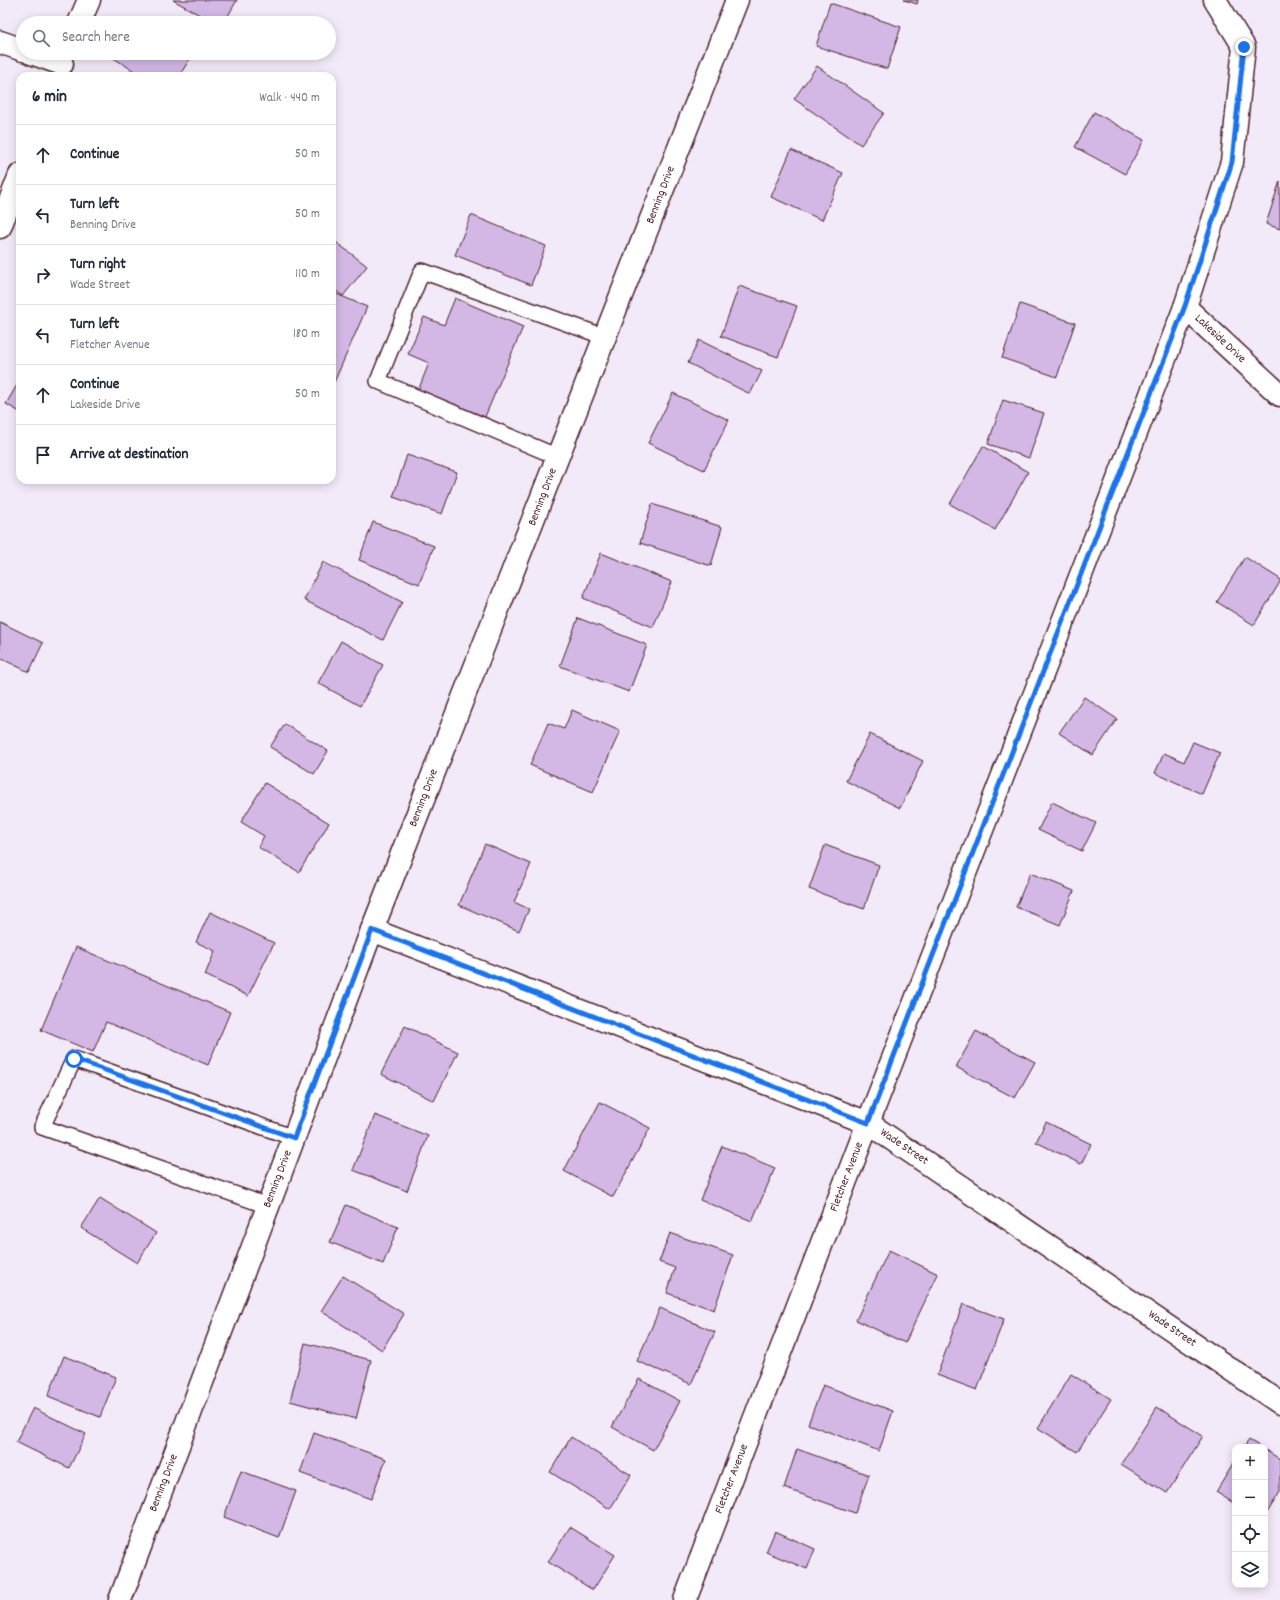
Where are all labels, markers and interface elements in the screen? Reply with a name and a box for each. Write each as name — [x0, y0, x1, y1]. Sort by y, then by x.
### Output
search box — [16, 16, 336, 60]
icon: search — [30, 27, 52, 49]
text: Search here — [62, 27, 130, 49]
route end — [1235, 38, 1253, 56]
text: 6 min — [32, 86, 67, 110]
text: Walk · 440 m — [259, 89, 320, 108]
icon: ahead — [32, 144, 54, 166]
text: Continue — [70, 144, 119, 166]
text: 50 m — [295, 145, 320, 164]
street label: Benning Drive — [642, 164, 680, 226]
text: Turn left — [70, 194, 119, 216]
icon: left — [32, 204, 54, 226]
text: 50 m — [295, 205, 320, 224]
text: Benning Drive — [70, 216, 136, 235]
text: Turn right — [70, 254, 126, 276]
icon: right — [32, 264, 54, 286]
text: 110 m — [295, 265, 320, 284]
text: Wade Street — [70, 276, 130, 295]
street label: Lakeside Drive — [1191, 311, 1249, 367]
text: Turn left — [70, 314, 119, 336]
icon: left — [32, 324, 54, 346]
text: 180 m — [293, 325, 320, 344]
text: Fletcher Avenue — [70, 336, 150, 355]
text: Continue — [70, 374, 119, 396]
icon: ahead — [32, 384, 54, 406]
text: 50 m — [295, 385, 320, 404]
text: Lakeside Drive — [70, 396, 140, 415]
icon: arrive — [32, 444, 54, 466]
text: Arrive at destination — [70, 444, 188, 466]
street label: Benning Drive — [524, 466, 562, 528]
street label: Benning Drive — [405, 767, 443, 829]
route start — [65, 1050, 83, 1068]
street label: Wade Street — [876, 1124, 932, 1170]
street label: Fletcher Avenue — [826, 1140, 868, 1214]
street label: Benning Drive — [259, 1148, 297, 1210]
street label: Wade Street — [1144, 1306, 1200, 1352]
street label: Fletcher Avenue — [711, 1442, 753, 1516]
map controls — [1232, 1444, 1268, 1588]
button: + — [1232, 1444, 1268, 1480]
street label: Benning Drive — [145, 1452, 183, 1514]
button: − — [1232, 1480, 1268, 1516]
button: locate — [1232, 1516, 1268, 1552]
button: layers — [1232, 1552, 1268, 1588]

